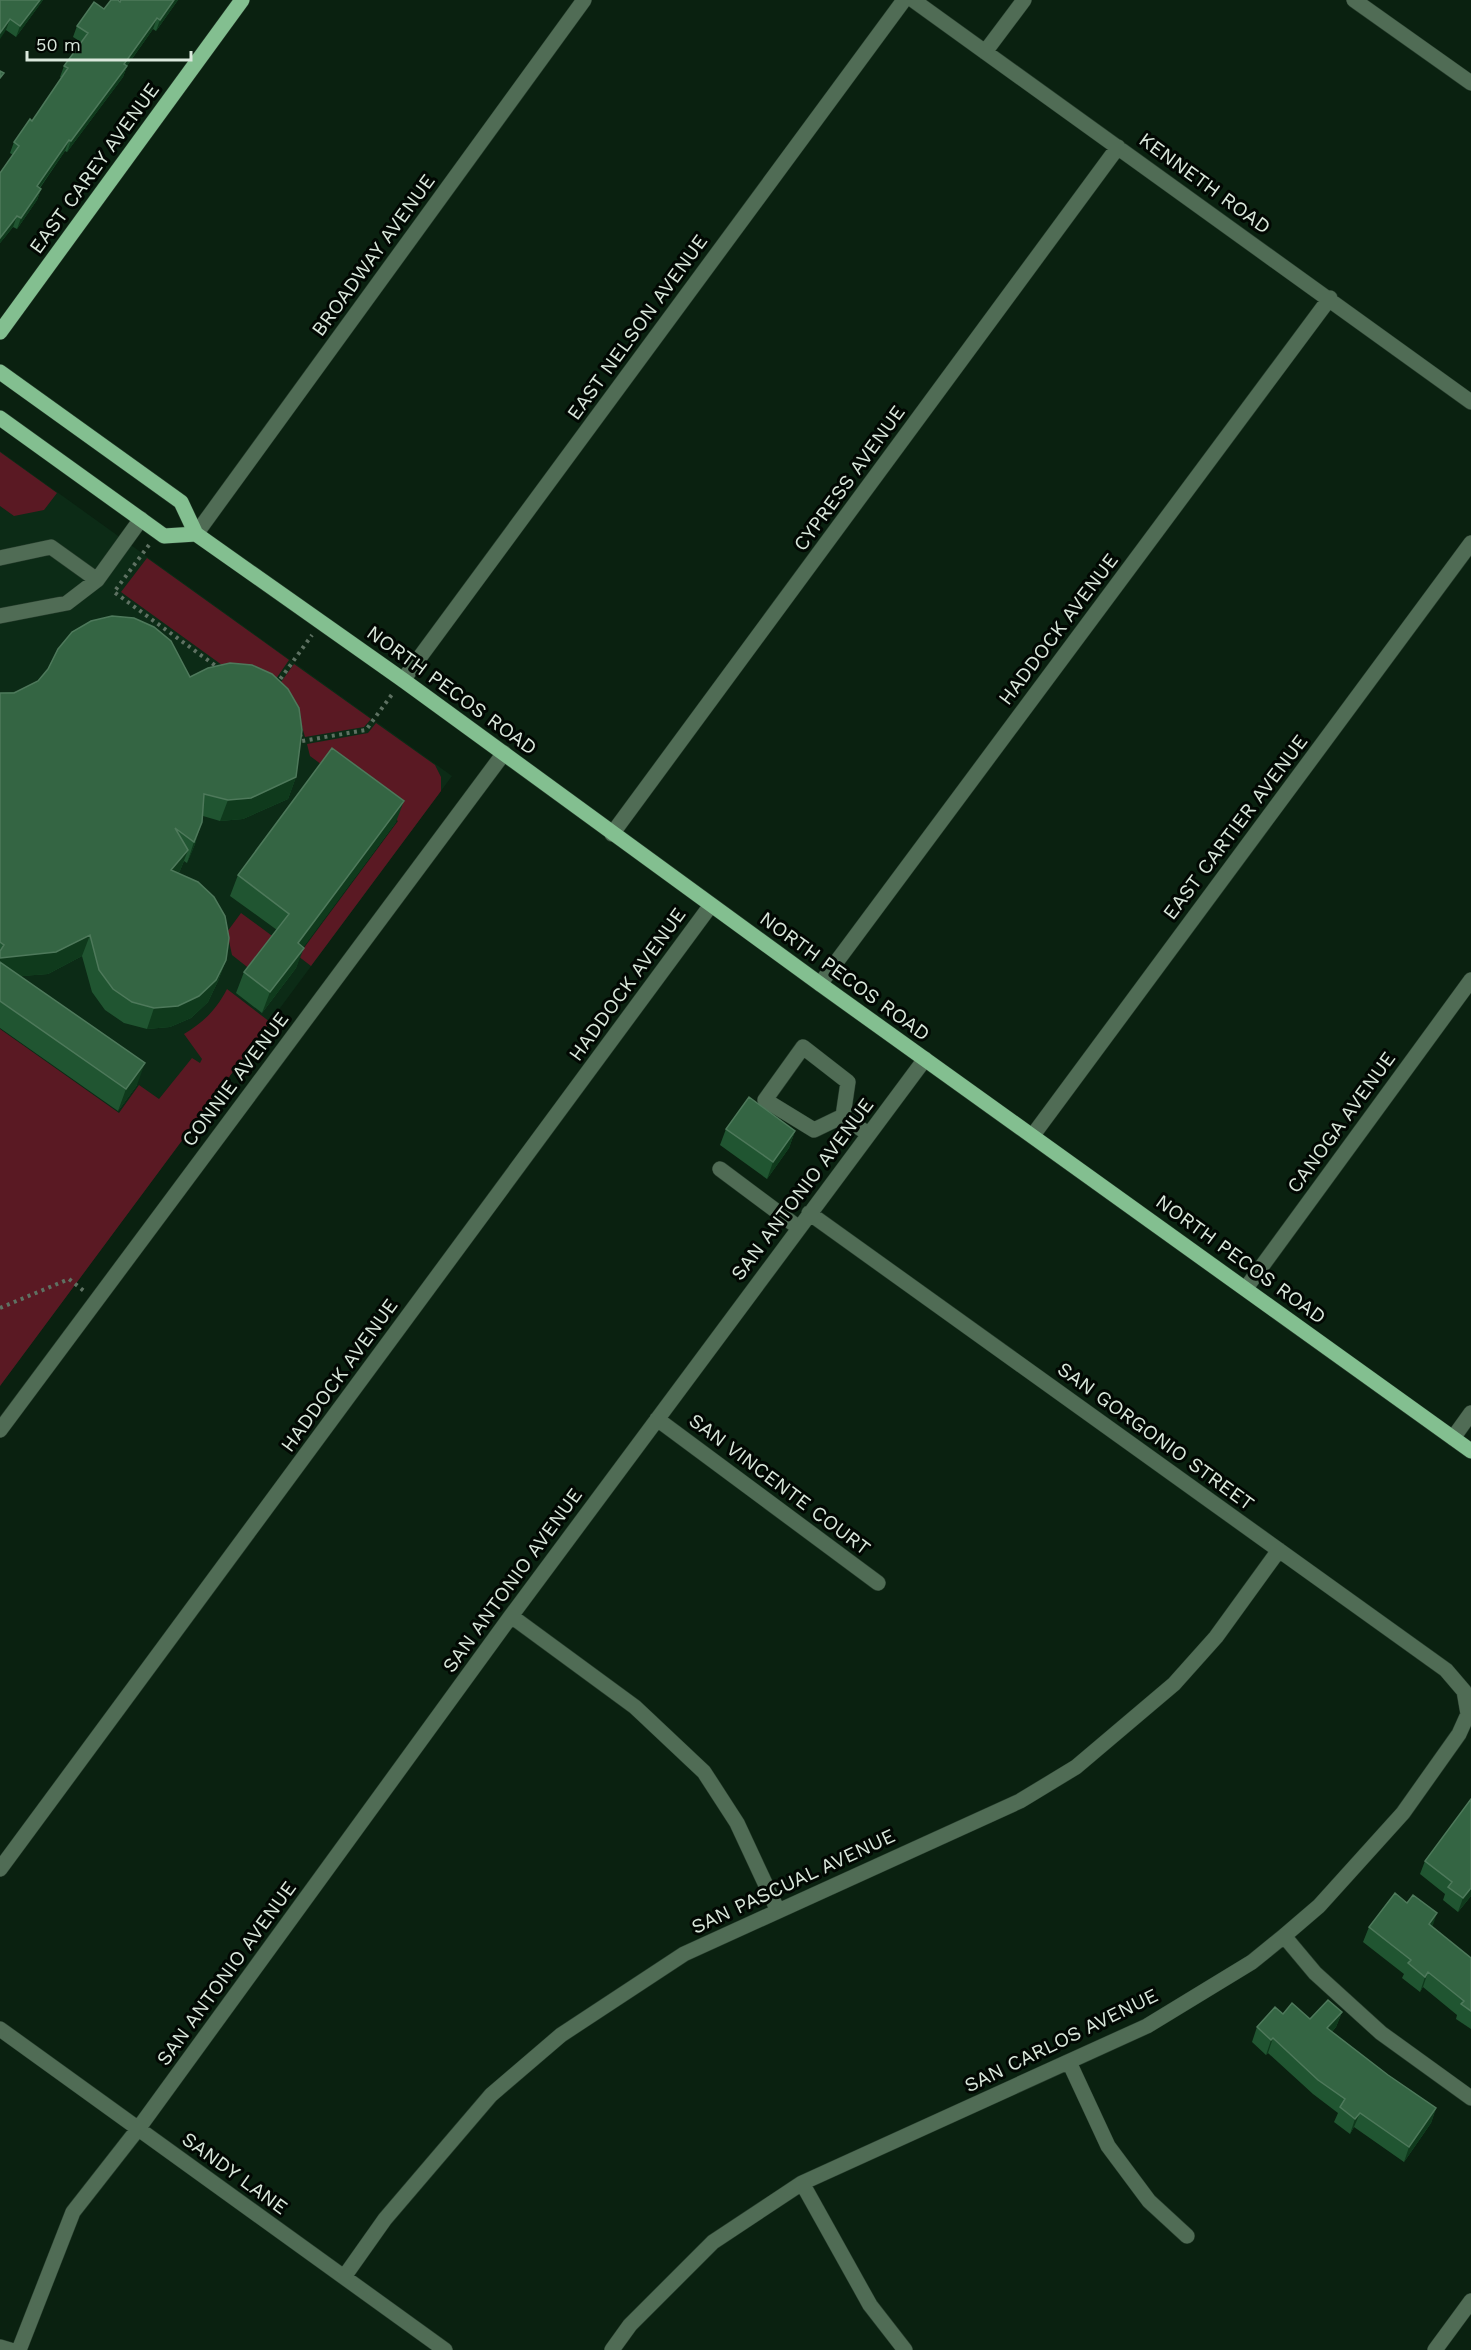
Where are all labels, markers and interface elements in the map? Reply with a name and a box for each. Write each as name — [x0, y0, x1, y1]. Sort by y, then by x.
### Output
scale bar — [27, 24, 190, 62]
text: 50 m — [36, 34, 81, 55]
street label: EAST CAREY AVENUE — [24, 78, 164, 258]
street label: KENNETH ROAD — [1134, 127, 1276, 239]
street label: BROADWAY AVENUE — [306, 169, 440, 341]
street label: EAST NELSON AVENUE — [562, 230, 712, 424]
street label: CYPRESS AVENUE — [788, 401, 910, 555]
street label: HADDOCK AVENUE — [993, 548, 1123, 710]
street label: NORTH PECOS ROAD — [362, 620, 542, 760]
street label: EAST CARTIER AVENUE — [1158, 730, 1312, 924]
street label: HADDOCK AVENUE — [563, 903, 691, 1065]
street label: NORTH PECOS ROAD — [755, 906, 935, 1046]
street label: CONNIE AVENUE — [177, 1007, 293, 1151]
street label: CANOGA AVENUE — [1282, 1047, 1400, 1197]
street label: SAN ANTONIO AVENUE — [726, 1093, 878, 1285]
street label: NORTH PECOS ROAD — [1151, 1189, 1331, 1329]
street label: HADDOCK AVENUE — [275, 1294, 403, 1456]
street label: SAN GORGONIO STREET — [1053, 1357, 1259, 1515]
street label: SAN VINCENTE COURT — [685, 1408, 875, 1560]
street label: SAN ANTONIO AVENUE — [437, 1483, 587, 1677]
street label: SAN PASCUAL AVENUE — [687, 1823, 899, 1939]
street label: SAN ANTONIO AVENUE — [151, 1876, 301, 2070]
street label: SAN CARLOS AVENUE — [960, 1983, 1162, 2097]
street label: SANDY LANE — [178, 2127, 292, 2219]

